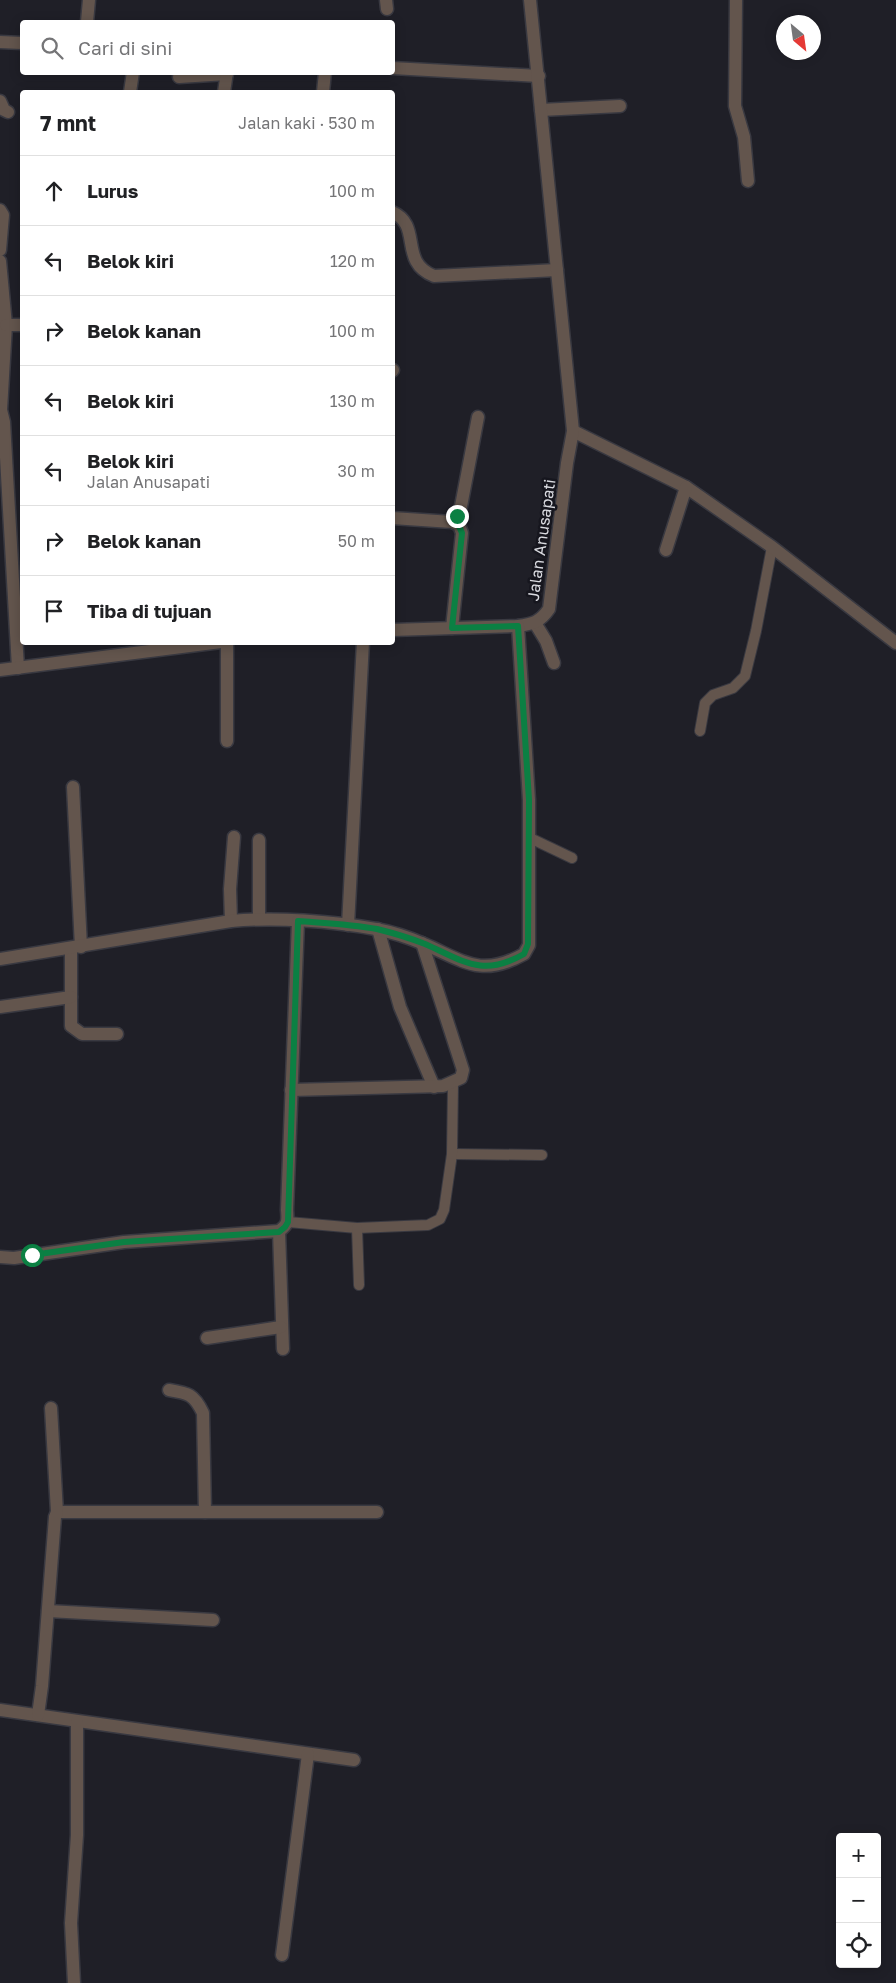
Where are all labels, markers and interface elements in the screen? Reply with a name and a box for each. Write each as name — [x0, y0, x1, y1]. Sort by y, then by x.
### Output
north arrow — [776, 15, 821, 60]
search box — [20, 20, 395, 75]
icon: search — [38, 34, 66, 62]
text: Cari di sini — [78, 36, 172, 59]
text: 7 mnt — [40, 110, 96, 136]
text: Jalan kaki · 530 m — [238, 113, 375, 133]
icon: ahead — [40, 177, 68, 205]
text: Lurus — [87, 179, 138, 202]
text: 100 m — [329, 181, 375, 201]
icon: left — [40, 247, 68, 275]
text: Belok kiri — [87, 249, 174, 272]
text: 120 m — [330, 251, 375, 271]
icon: right — [40, 317, 68, 345]
text: Belok kanan — [87, 319, 201, 342]
text: 100 m — [329, 321, 375, 341]
icon: left — [40, 387, 68, 415]
text: Belok kiri — [87, 389, 174, 412]
text: 130 m — [330, 391, 375, 411]
text: Belok kiri — [87, 449, 174, 472]
icon: left — [40, 457, 68, 485]
text: 30 m — [338, 461, 375, 481]
text: Jalan Anusapati — [87, 472, 210, 492]
street label: Jalan Anusapati — [523, 478, 559, 602]
route end — [446, 505, 469, 528]
icon: right — [40, 527, 68, 555]
text: Belok kanan — [87, 529, 201, 552]
text: 50 m — [338, 531, 375, 551]
icon: arrive — [40, 597, 68, 625]
text: Tiba di tujuan — [87, 599, 212, 622]
route start — [21, 1244, 44, 1267]
map controls — [836, 1833, 881, 1968]
button: + — [836, 1833, 881, 1878]
button: − — [836, 1878, 881, 1923]
button: locate — [836, 1923, 881, 1968]

